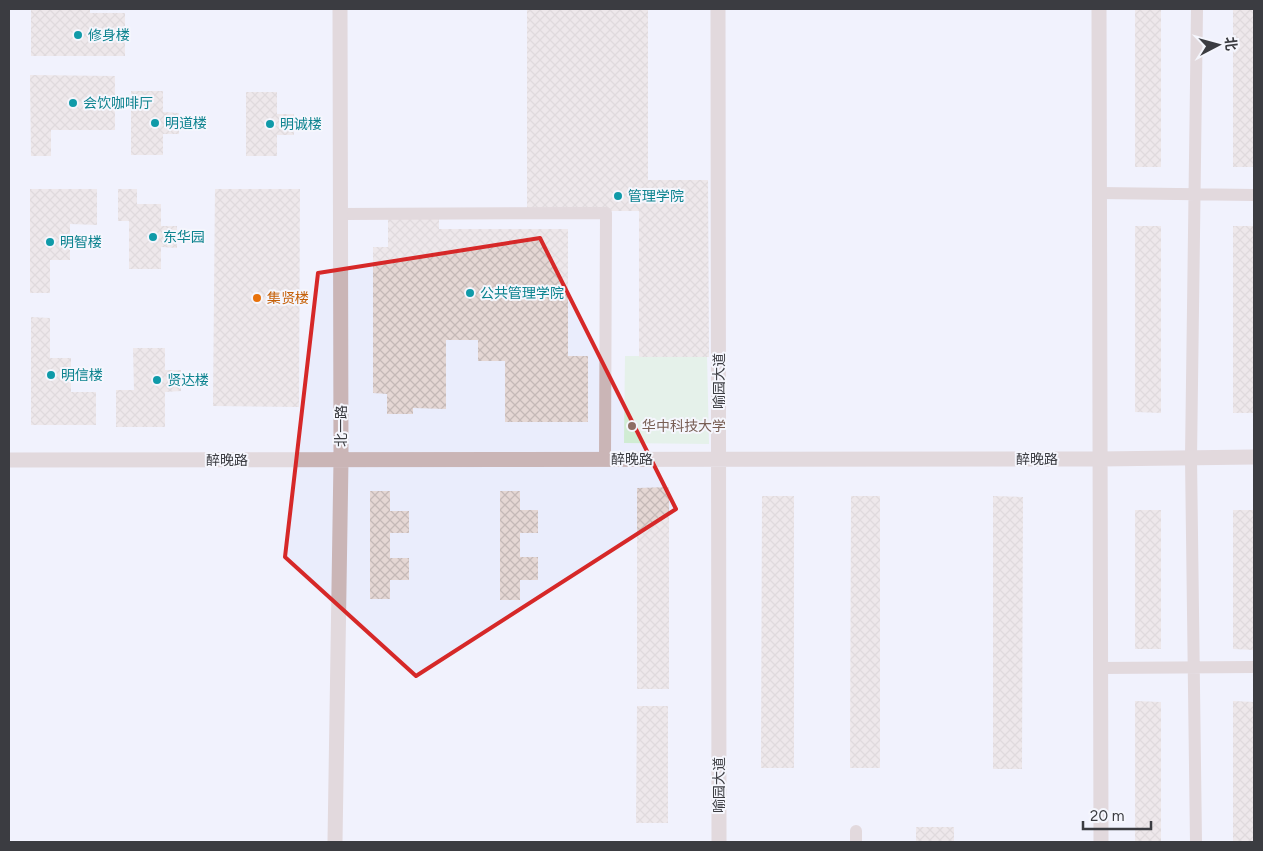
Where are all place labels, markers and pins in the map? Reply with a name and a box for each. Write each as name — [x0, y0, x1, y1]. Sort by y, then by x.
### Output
place label: 修身楼 — [88, 27, 130, 44]
marker: 修身楼 — [72, 29, 84, 41]
place label: 会饮咖啡厅 — [83, 95, 153, 112]
marker: 会饮咖啡厅 — [67, 97, 79, 109]
place label: 明道楼 — [165, 115, 207, 132]
place label: 明诚楼 — [280, 116, 322, 133]
marker: 明道楼 — [149, 117, 161, 129]
marker: 明诚楼 — [264, 118, 276, 130]
place label: 管理学院 — [628, 188, 684, 205]
marker: 管理学院 — [612, 190, 624, 202]
place label: 东华园 — [163, 229, 205, 246]
marker: 东华园 — [147, 231, 159, 243]
place label: 明智楼 — [60, 234, 102, 251]
marker: 明智楼 — [44, 236, 56, 248]
place label: 公共管理学院 — [480, 285, 564, 302]
marker: 公共管理学院 — [464, 287, 476, 299]
place label: 集贤楼 — [267, 290, 309, 307]
marker: 集贤楼 — [251, 292, 263, 304]
place label: 明信楼 — [61, 367, 103, 384]
marker: 明信楼 — [45, 369, 57, 381]
place label: 贤达楼 — [167, 372, 209, 389]
marker: 贤达楼 — [151, 374, 163, 386]
place label: 华中科技大学 — [642, 418, 726, 435]
marker: 华中科技大学 — [626, 420, 638, 432]

